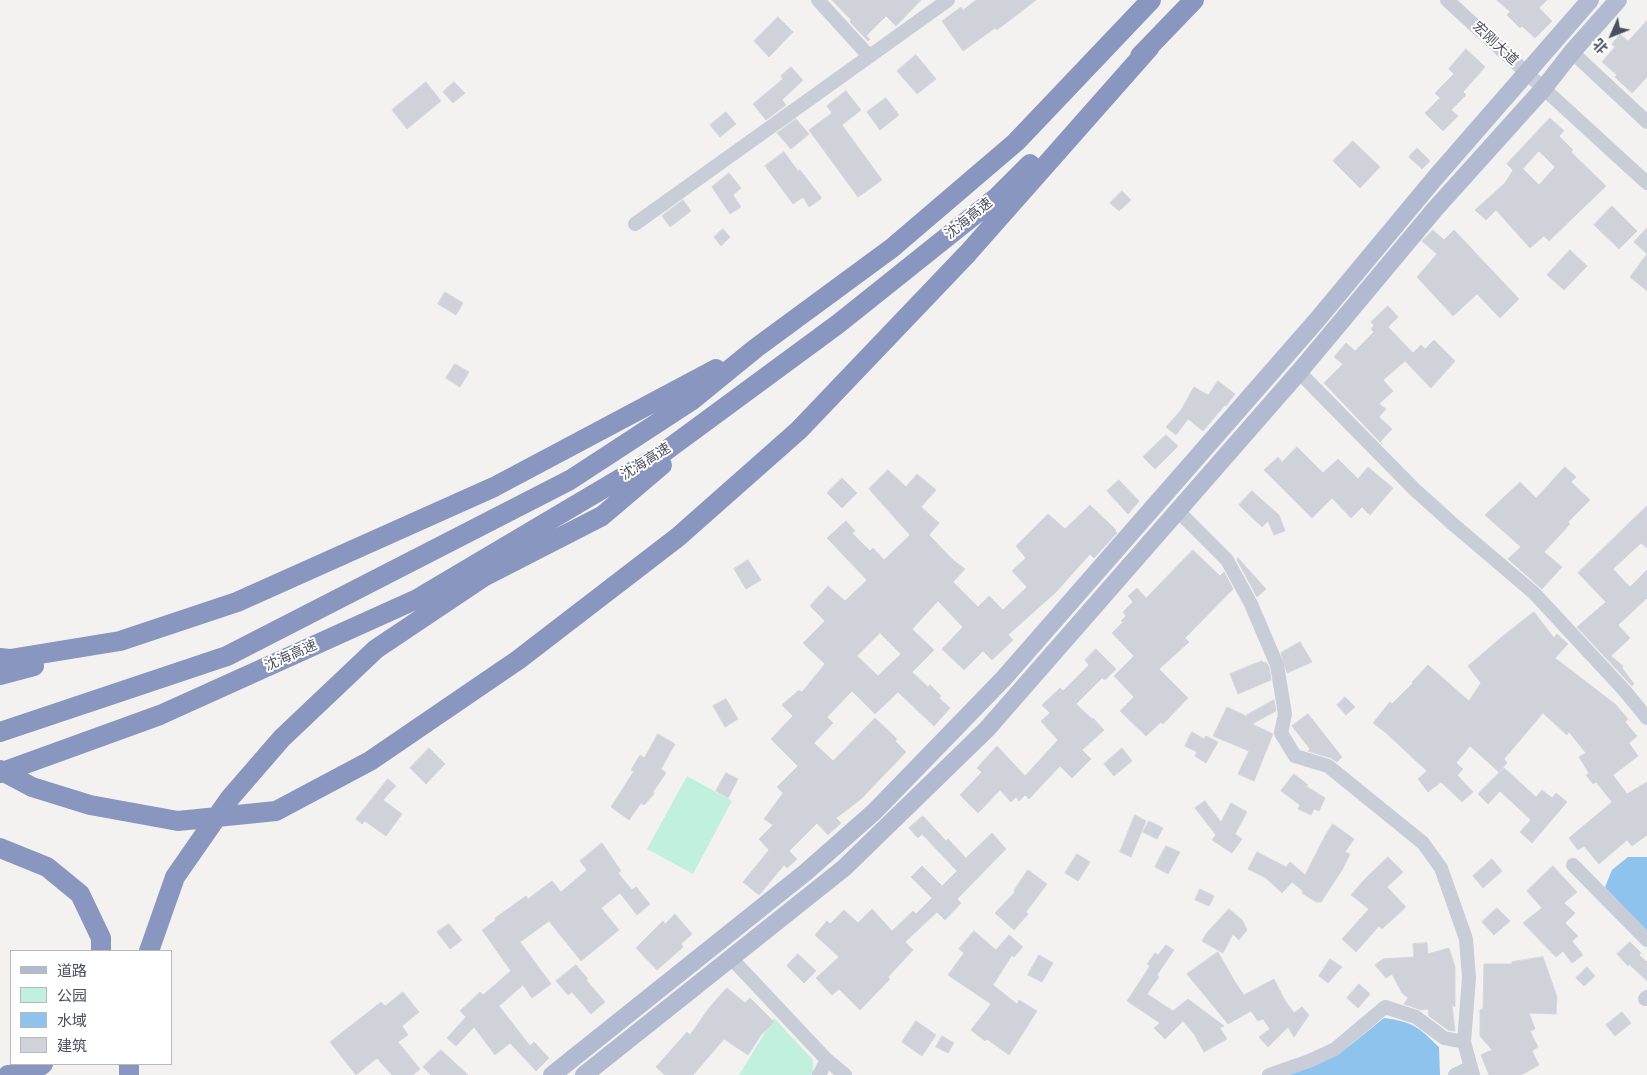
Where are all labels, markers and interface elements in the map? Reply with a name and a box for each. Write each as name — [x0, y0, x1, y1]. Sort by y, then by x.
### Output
north arrow — [1587, 10, 1637, 60]
street label: 宏刚大道 — [1469, 19, 1521, 69]
text: 北 — [1590, 35, 1612, 57]
street label: 沈海高速 — [942, 195, 996, 243]
street label: 沈海高速 — [618, 440, 674, 484]
street label: 沈海高速 — [262, 637, 320, 675]
legend — [10, 950, 172, 1065]
text: 道路 — [57, 962, 87, 980]
text: 公园 — [57, 987, 87, 1005]
text: 水域 — [57, 1012, 87, 1030]
text: 建筑 — [57, 1037, 87, 1055]

